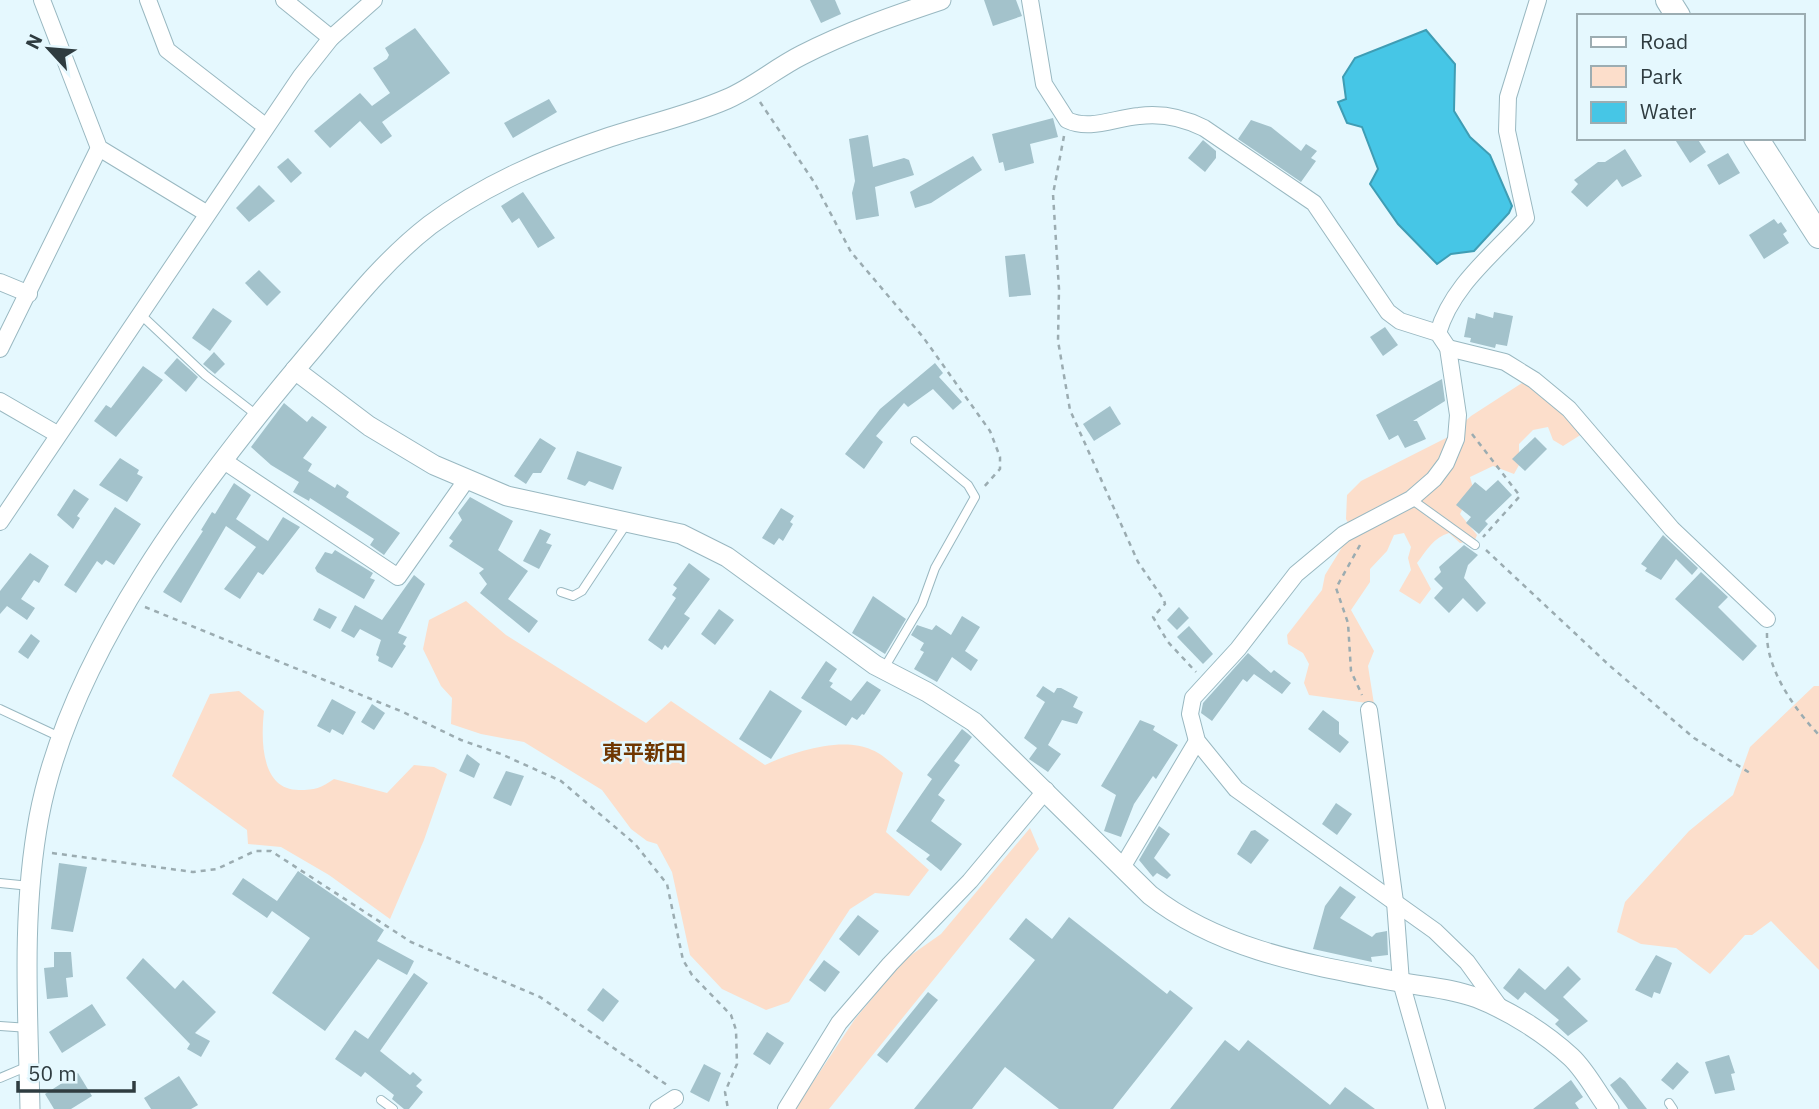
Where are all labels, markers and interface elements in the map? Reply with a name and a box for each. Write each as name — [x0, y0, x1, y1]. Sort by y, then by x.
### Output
north arrow — [14, 14, 84, 84]
legend — [1577, 14, 1805, 140]
text: Road — [1640, 27, 1688, 55]
text: N — [20, 30, 48, 53]
text: Park — [1640, 62, 1683, 90]
text: Water — [1640, 97, 1697, 125]
district label: 東平新田 — [602, 738, 686, 766]
scale bar — [18, 1050, 133, 1094]
text: 50 m — [28, 1059, 77, 1087]

